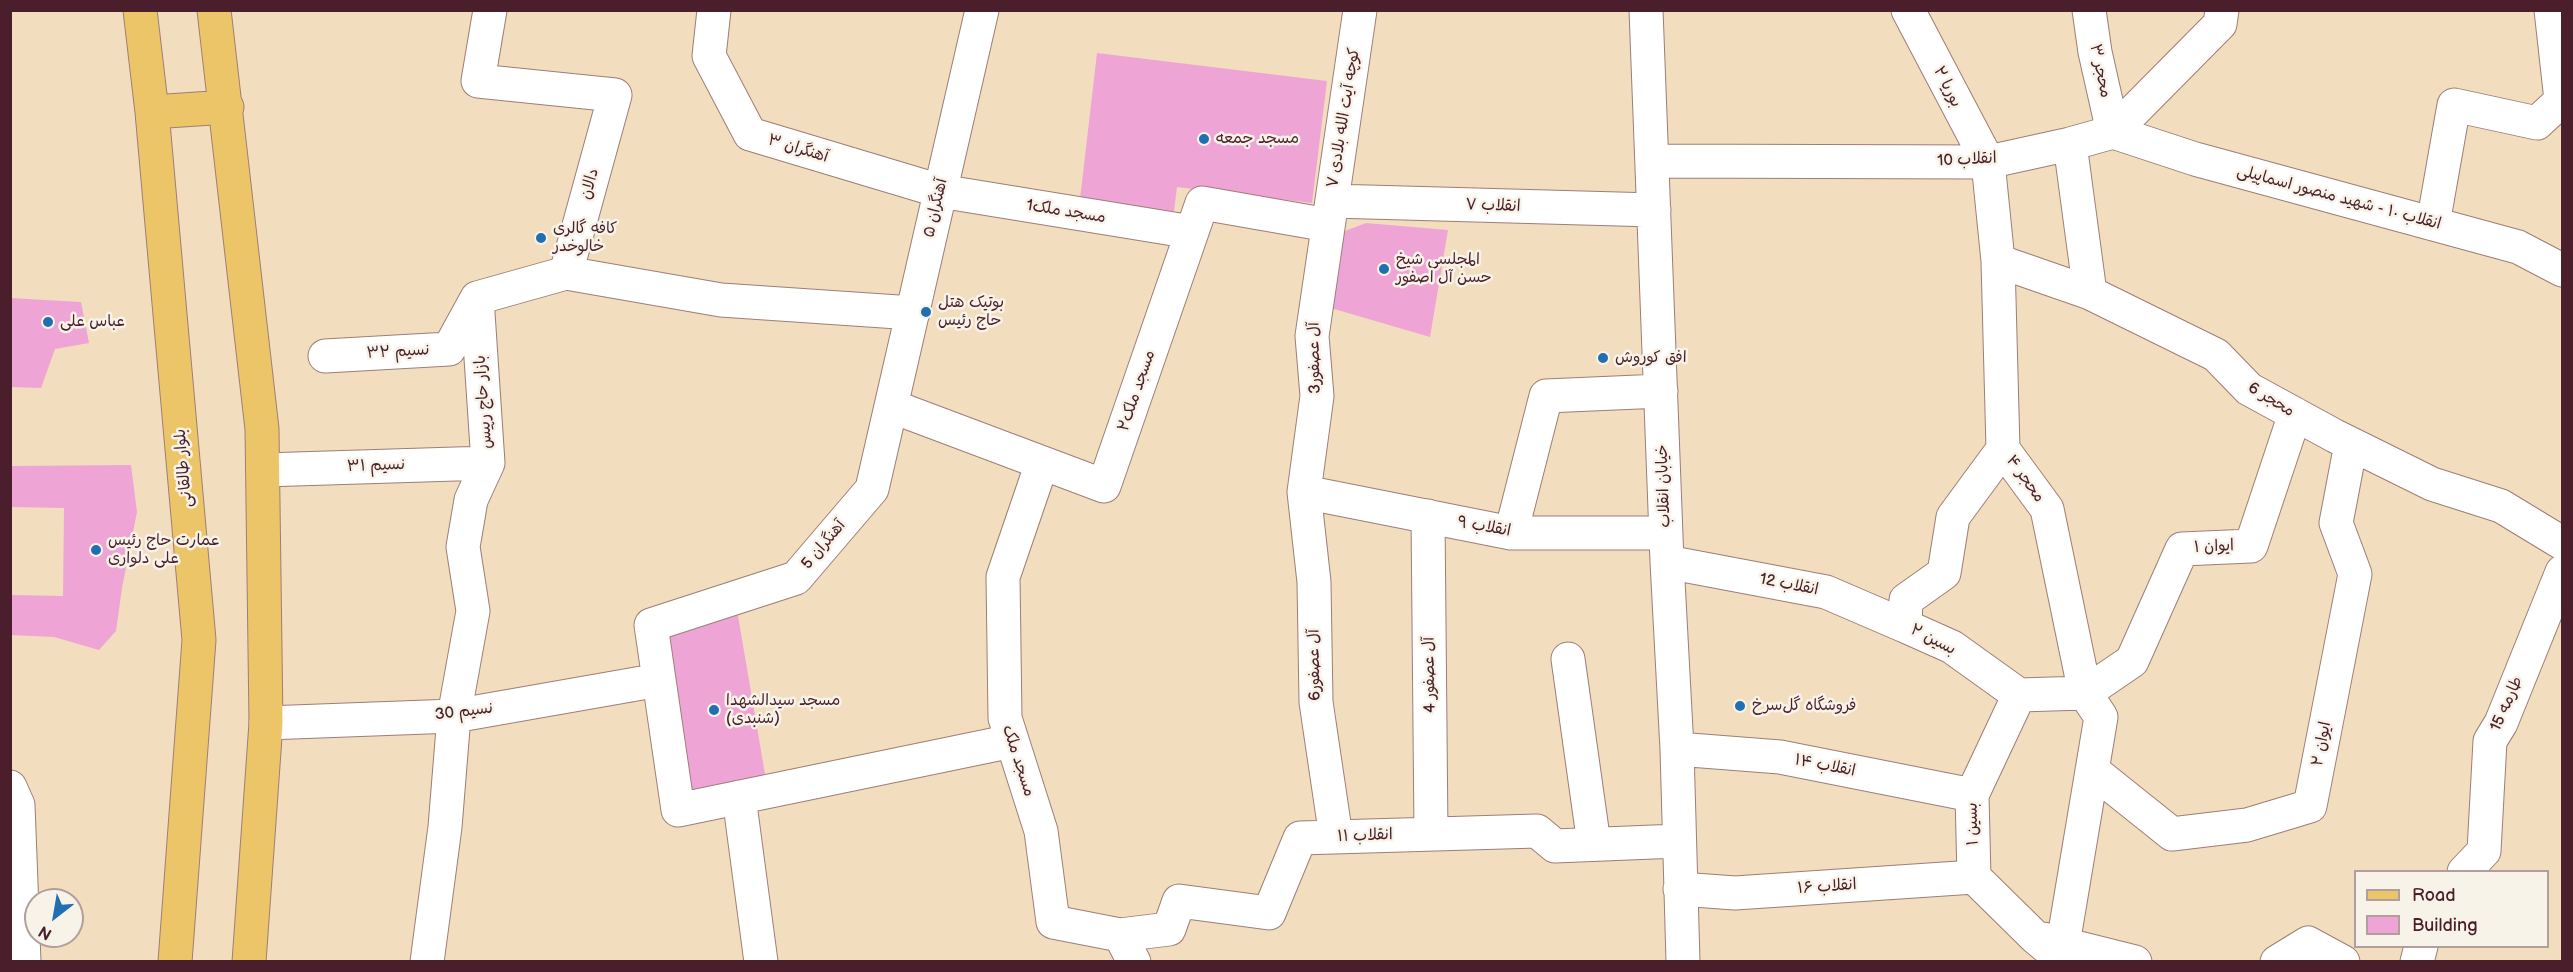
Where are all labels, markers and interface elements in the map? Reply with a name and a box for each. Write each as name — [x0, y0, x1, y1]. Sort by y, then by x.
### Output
street label: محجر ۳ — [2085, 42, 2115, 100]
street label: کوچه آیت الله بلادی ۷ — [1323, 47, 1365, 189]
street label: بوریا ۲ — [1929, 63, 1965, 111]
place label: مسجد جمعه — [1216, 129, 1299, 149]
street label: آهنگران ۳ — [765, 131, 831, 167]
marker: مسجد جمعه — [1197, 132, 1211, 146]
street label: انقلاب 10 — [1937, 149, 1997, 171]
street label: انقلاب ۱۰ - شهید منصور اسماپیلی — [2235, 161, 2443, 235]
street label: دالان — [577, 166, 603, 202]
street label: آهنگران ۵ — [920, 176, 952, 240]
street label: انقلاب ۷ — [1465, 195, 1521, 217]
street label: مسجد ملک1 — [1025, 196, 1107, 228]
place label: کافه گالری خالوخدر — [553, 219, 617, 257]
marker: کافه گالری خالوخدر — [534, 231, 548, 245]
place label: المجلسی شیخ حسن آل اصفور — [1396, 250, 1492, 288]
marker: المجلسی شیخ حسن آل اصفور — [1377, 262, 1391, 276]
place label: بوتیک هتل حاج رئیس — [938, 293, 1004, 331]
marker: بوتیک هتل حاج رئیس — [919, 305, 933, 319]
place label: عباس علی — [60, 312, 125, 332]
marker: عباس علی — [41, 315, 55, 329]
street label: آل عصفور3 — [1305, 322, 1325, 394]
street label: نسیم ۳۲ — [366, 341, 430, 363]
street label: مسجد ملک۲ — [1114, 348, 1160, 434]
place label: افق کوروش — [1615, 348, 1687, 368]
marker: افق کوروش — [1596, 351, 1610, 365]
street label: بازار حاج رپیس — [471, 355, 497, 449]
street label: محجر 6 — [2244, 379, 2298, 421]
street label: بلوار طالقانی — [171, 428, 197, 508]
street label: خیابان انقلاب — [1653, 444, 1675, 528]
street label: محجر ۴ — [2002, 452, 2048, 506]
street label: نسیم ۳۱ — [347, 455, 405, 477]
street label: انقلاب ۹ — [1456, 513, 1512, 541]
street label: آهنگران 5 — [798, 516, 850, 574]
place label: عمارت حاج رئیس علی دلواری — [108, 531, 220, 569]
street label: ایوان ۱ — [2193, 536, 2235, 558]
marker: عمارت حاج رئیس علی دلواری — [89, 543, 103, 557]
street label: انقلاب 12 — [1758, 570, 1820, 600]
street label: بسین ۲ — [1907, 620, 1959, 660]
street label: آل عصفور6 — [1305, 629, 1325, 701]
street label: آل عصفور 4 — [1420, 637, 1440, 713]
street label: طارمه 15 — [2486, 674, 2528, 734]
place label: مسجد سیدالشهدا (شنبدی) — [726, 691, 840, 729]
place label: فروشگاه گل‌سرخ — [1752, 696, 1856, 716]
street label: نسیم 30 — [434, 699, 494, 725]
marker: فروشگاه گل‌سرخ — [1733, 699, 1747, 713]
marker: مسجد سیدالشهدا (شنبدی) — [707, 703, 721, 717]
street label: ایوان ۲ — [2308, 720, 2336, 768]
street label: مسجد ملک — [997, 723, 1039, 799]
street label: انقلاب ۱۴ — [1793, 751, 1857, 781]
street label: بسین ۱ — [1963, 802, 1983, 846]
street label: انقلاب ۱۱ — [1337, 825, 1393, 847]
legend — [2354, 870, 2549, 948]
street label: انقلاب ۱۶ — [1797, 875, 1857, 899]
text: Road — [2412, 885, 2456, 906]
north arrow — [24, 888, 84, 948]
text: Building — [2412, 915, 2478, 936]
text: N — [35, 921, 56, 943]

